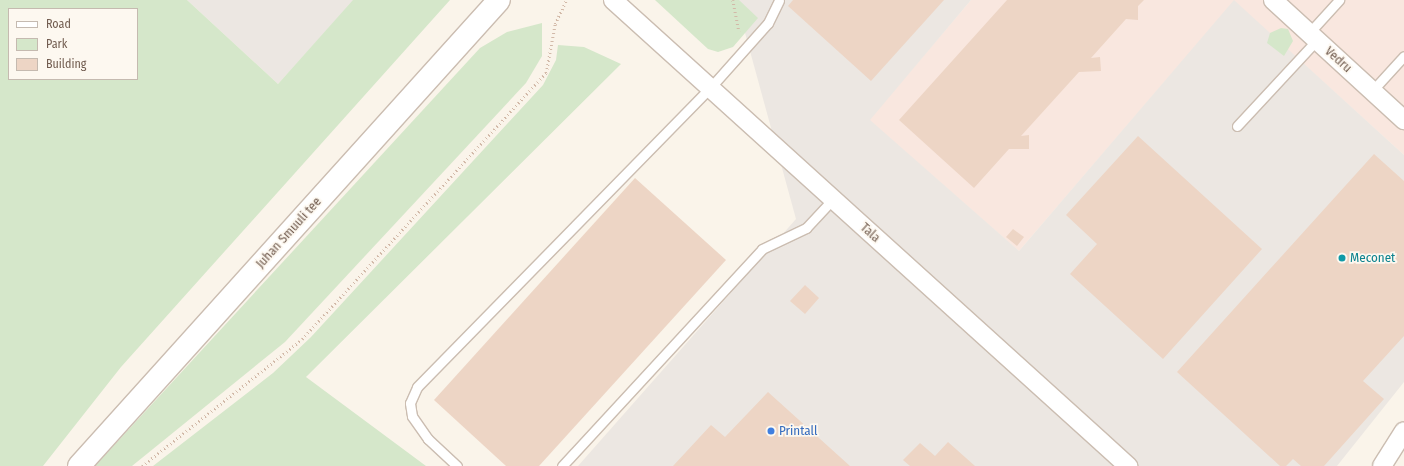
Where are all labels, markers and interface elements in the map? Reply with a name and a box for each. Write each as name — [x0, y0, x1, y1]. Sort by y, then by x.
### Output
legend — [8, 8, 138, 80]
text: Road — [46, 17, 71, 31]
text: Park — [46, 37, 67, 51]
street label: Vedru — [1321, 44, 1355, 76]
text: Building — [46, 57, 86, 71]
street label: Juhan Smuuli tee — [253, 194, 325, 272]
street label: Tala — [857, 220, 883, 246]
place label: Meconet — [1350, 250, 1395, 266]
marker: Meconet — [1337, 253, 1347, 263]
place label: Printall — [779, 423, 817, 439]
marker: Printall — [766, 426, 776, 436]

